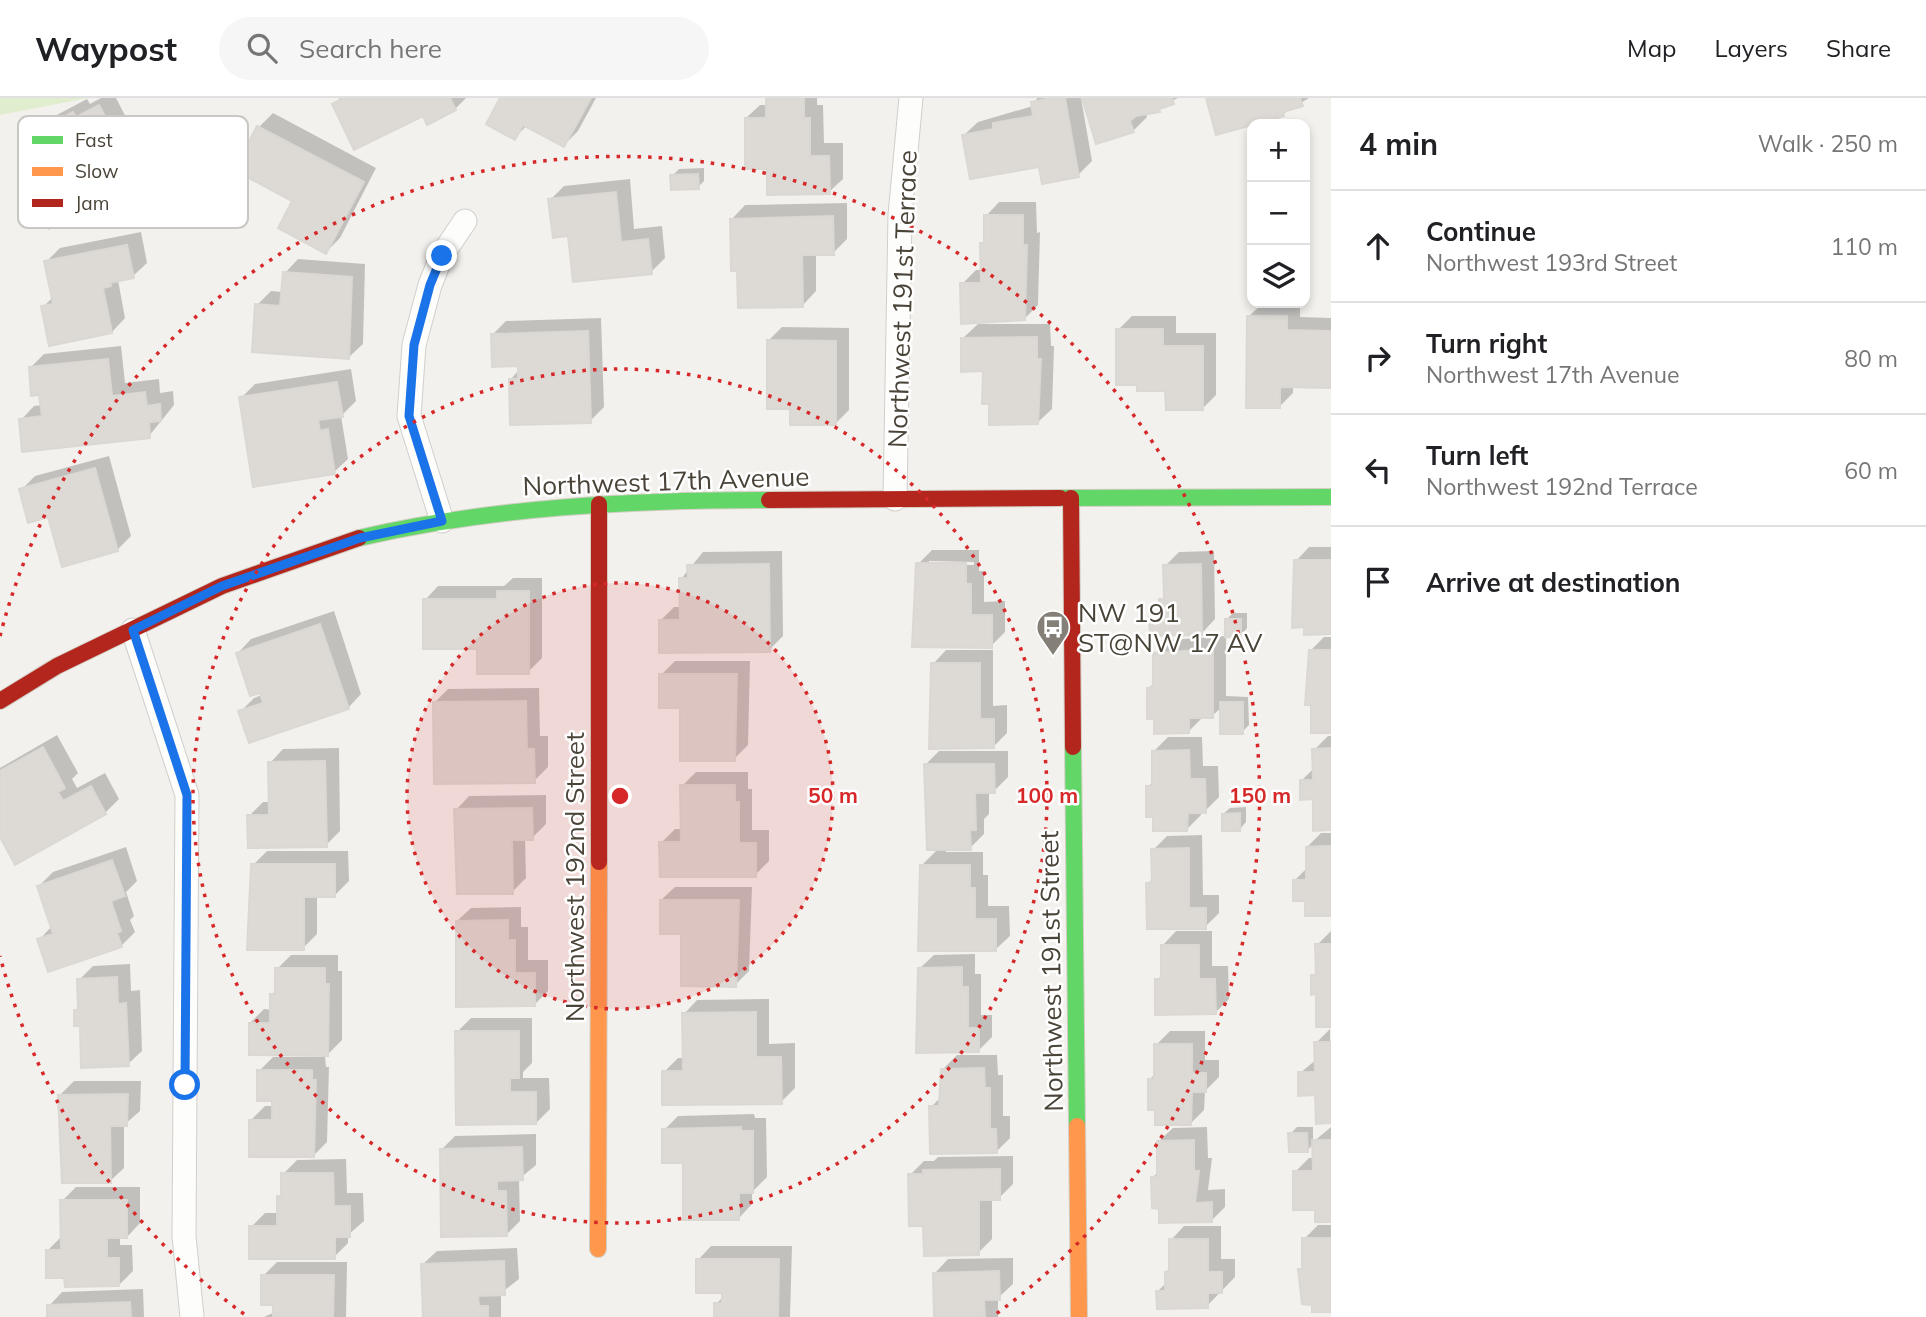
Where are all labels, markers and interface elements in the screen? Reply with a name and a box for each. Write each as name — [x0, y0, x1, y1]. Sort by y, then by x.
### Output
search box — [219, 17, 709, 80]
text: Waypost — [35, 28, 177, 69]
icon: search — [243, 29, 281, 67]
text: Search here — [299, 32, 442, 65]
text: Map — [1627, 33, 1676, 63]
text: Layers — [1714, 33, 1788, 63]
text: Share — [1826, 33, 1891, 63]
legend — [18, 116, 248, 228]
map controls — [1247, 119, 1310, 308]
button: + — [1247, 119, 1310, 182]
text: 4 min — [1359, 125, 1438, 163]
text: Fast — [75, 128, 113, 152]
text: Walk · 250 m — [1758, 129, 1898, 158]
street label: Northwest 191st Terrace — [880, 149, 924, 449]
text: Slow — [75, 159, 119, 183]
button: − — [1247, 182, 1310, 245]
text: Jam — [75, 191, 109, 215]
text: Continue — [1426, 215, 1536, 248]
icon: ahead — [1359, 227, 1397, 265]
text: 110 m — [1830, 232, 1898, 261]
route end — [426, 240, 457, 271]
button: layers — [1247, 245, 1310, 308]
text: Northwest 193rd Street — [1426, 248, 1677, 277]
text: Turn right — [1426, 327, 1547, 360]
icon: right — [1359, 339, 1397, 377]
text: 80 m — [1844, 344, 1898, 373]
text: Northwest 17th Avenue — [1426, 360, 1680, 389]
text: Turn left — [1426, 439, 1528, 472]
icon: left — [1359, 451, 1397, 489]
text: 60 m — [1844, 456, 1898, 485]
street label: Northwest 17th Avenue — [522, 460, 810, 502]
text: Northwest 192nd Terrace — [1426, 472, 1698, 501]
icon: arrive — [1359, 563, 1397, 601]
text: Arrive at destination — [1426, 566, 1681, 599]
place label: NW 191 ST@NW 17 AV — [1078, 596, 1263, 659]
bus stop icon: NW 191 ST@NW 17 AV — [1034, 608, 1072, 657]
street label: Northwest 192nd Street — [558, 732, 591, 1022]
text: 50 m — [808, 782, 858, 808]
text: 100 m — [1016, 782, 1078, 808]
text: 150 m — [1229, 782, 1291, 808]
centre of rings — [608, 784, 632, 808]
street label: Northwest 191st Street — [1032, 830, 1070, 1112]
route start — [169, 1069, 200, 1100]

